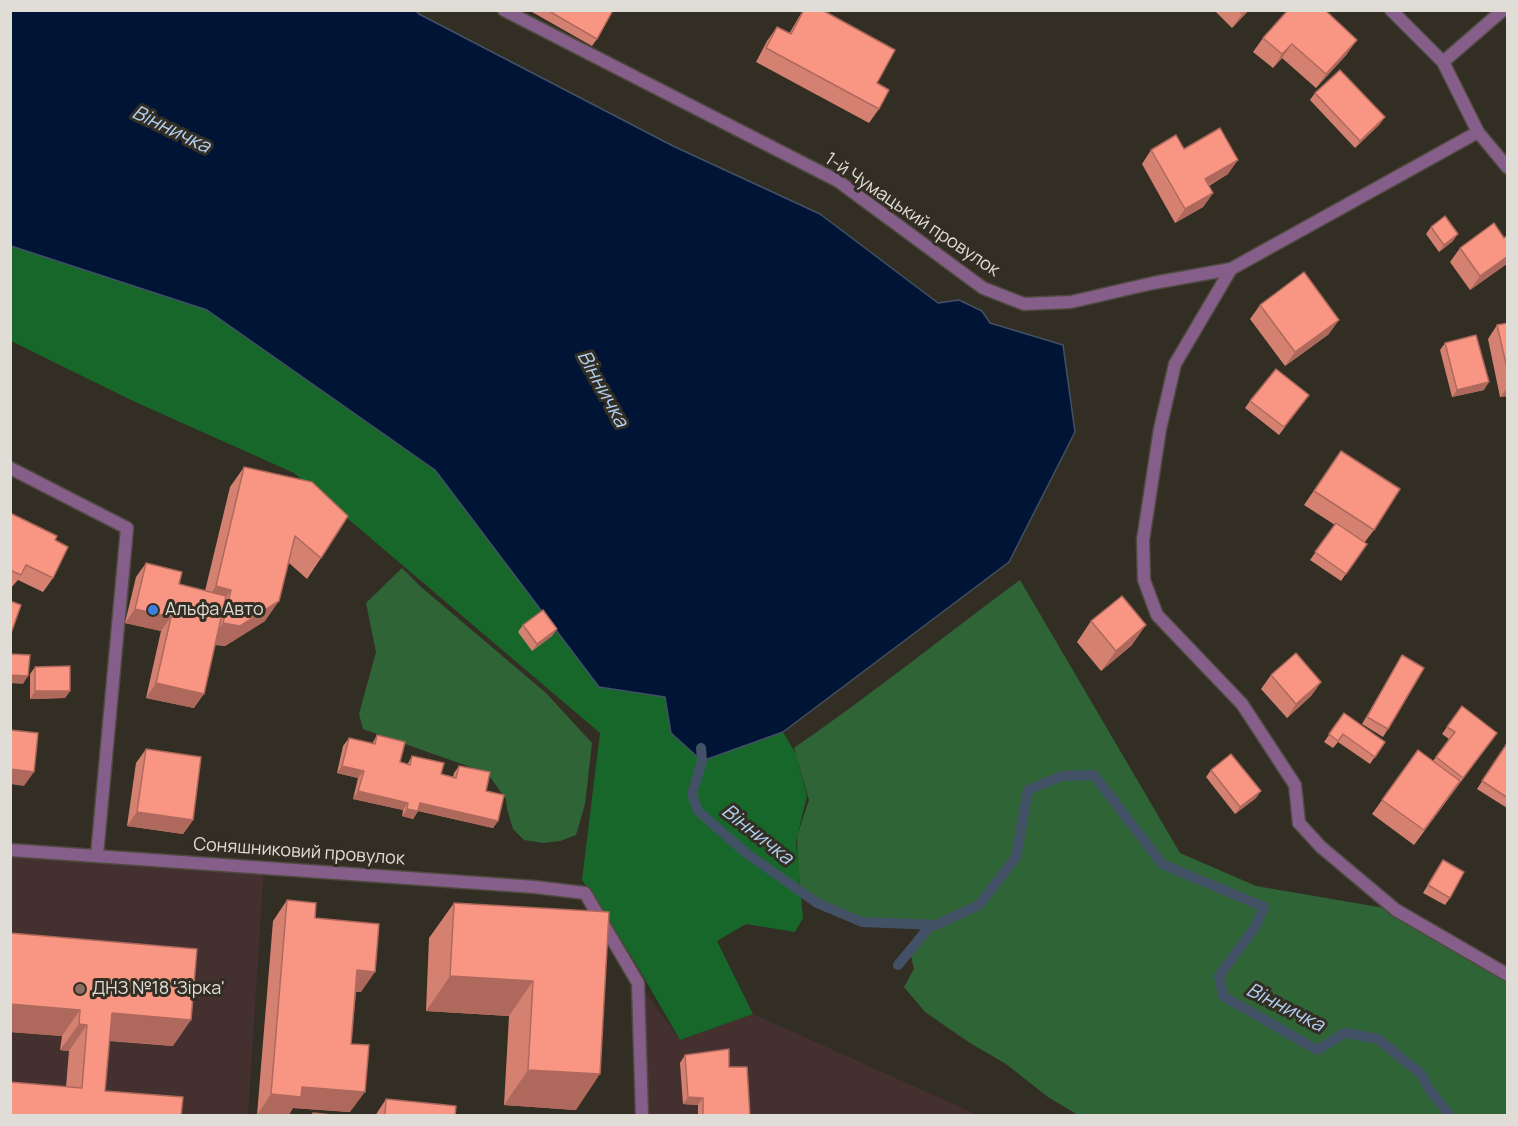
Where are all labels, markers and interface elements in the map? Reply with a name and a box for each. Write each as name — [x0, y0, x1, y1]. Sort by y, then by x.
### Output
water label: Вінничка — [128, 101, 214, 159]
street label: 1-й Чумацький провулок — [821, 148, 1003, 282]
water label: Вінничка — [571, 347, 633, 431]
place label: Альфа Авто — [165, 599, 264, 621]
marker: Альфа Авто — [146, 603, 160, 617]
water label: Вінничка — [717, 800, 797, 870]
street label: Соняшниковий провулок — [192, 834, 406, 870]
place label: ДНЗ №18 'Зірка' — [92, 978, 225, 1000]
water label: Вінничка — [1242, 978, 1328, 1038]
marker: ДНЗ №18 'Зірка' — [73, 982, 87, 996]

